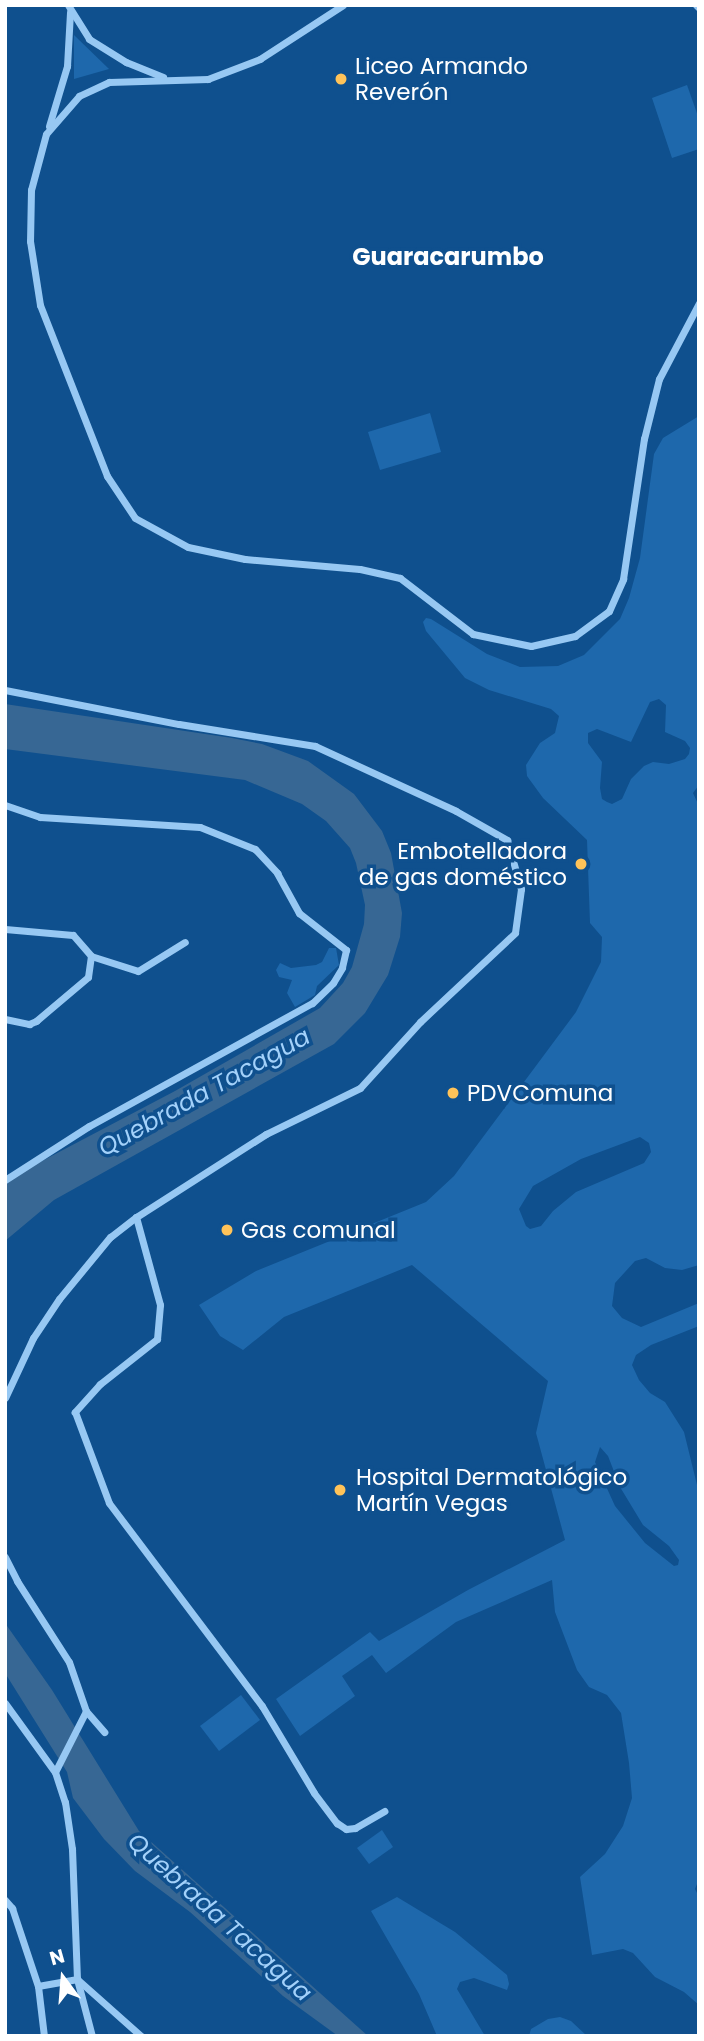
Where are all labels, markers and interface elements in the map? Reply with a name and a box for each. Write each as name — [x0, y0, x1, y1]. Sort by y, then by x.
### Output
place label: Liceo Armando Reverón — [355, 52, 528, 106]
marker: Liceo Armando Reverón — [333, 71, 349, 87]
district label: Guaracarumbo — [352, 243, 544, 271]
place label: Embotelladora de gas doméstico — [359, 837, 567, 891]
marker: Embotelladora de gas doméstico — [573, 856, 589, 872]
water label: Quebrada Tacagua — [93, 1022, 315, 1162]
place label: PDVComuna — [467, 1079, 613, 1107]
marker: PDVComuna — [445, 1085, 461, 1101]
place label: Gas comunal — [241, 1216, 396, 1244]
marker: Gas comunal — [219, 1222, 235, 1238]
place label: Hospital Dermatológico Martín Vegas — [356, 1463, 627, 1517]
marker: Hospital Dermatológico Martín Vegas — [330, 1480, 350, 1500]
water label: Quebrada Tacagua — [122, 1827, 318, 2007]
text: N — [46, 1942, 68, 1972]
north arrow — [28, 1943, 98, 2013]

